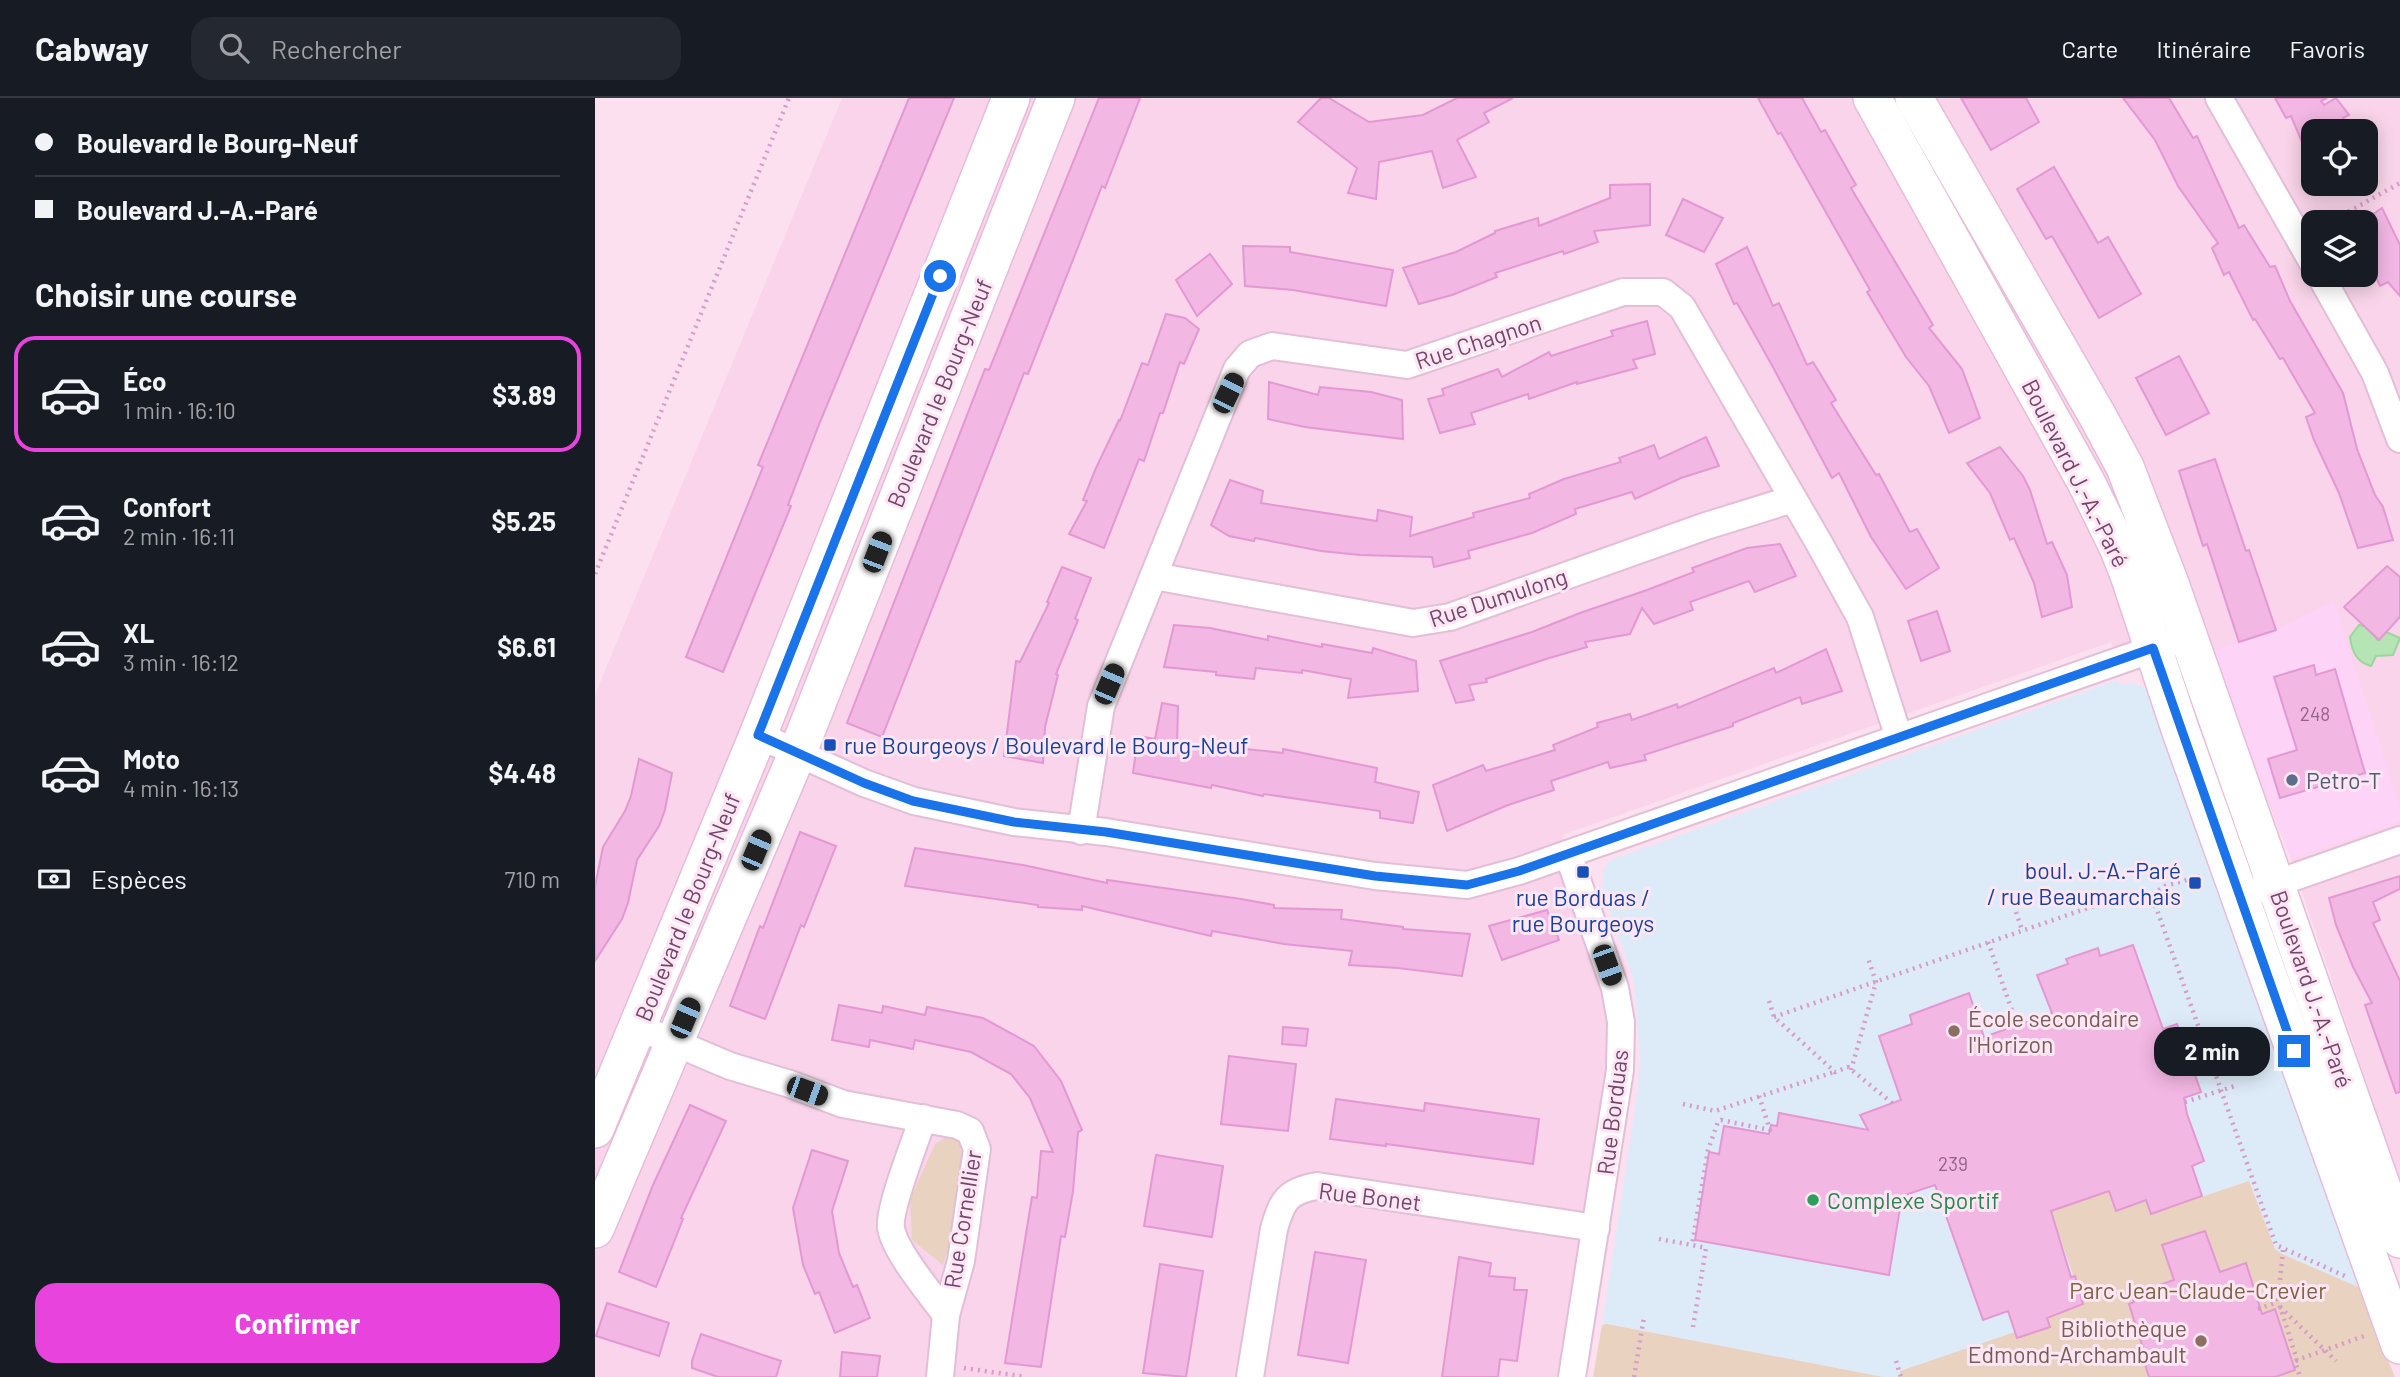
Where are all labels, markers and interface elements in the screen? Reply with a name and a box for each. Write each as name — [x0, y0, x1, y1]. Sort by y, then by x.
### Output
search box — [191, 17, 681, 80]
text: Cabway — [35, 28, 149, 68]
icon: search — [215, 29, 253, 67]
text: Rechercher — [271, 33, 402, 64]
text: Carte — [2062, 34, 2118, 63]
text: Itinéraire — [2156, 34, 2252, 63]
text: Favoris — [2290, 34, 2365, 63]
map controls — [2301, 119, 2378, 287]
button: locate — [2301, 119, 2378, 196]
text: Boulevard le Bourg-Neuf — [77, 127, 358, 158]
text: Boulevard J.-A.-Paré — [77, 194, 318, 225]
button: layers — [2301, 210, 2378, 287]
route start — [924, 260, 956, 292]
text: Choisir une course — [35, 275, 297, 313]
street label: Boulevard le Bourg-Neuf — [880, 275, 998, 511]
street label: Rue Chagnon — [1411, 307, 1545, 375]
icon: car — [39, 363, 102, 426]
text: Éco — [123, 365, 166, 396]
car — [1210, 370, 1247, 416]
street label: Boulevard J.-A.-Paré — [2017, 374, 2135, 572]
text: $3.89 — [492, 379, 556, 410]
text: 1 min · 16:10 — [123, 396, 236, 424]
icon: car — [39, 489, 102, 552]
text: Confort — [123, 491, 211, 522]
text: $5.25 — [492, 505, 556, 536]
text: 2 min · 16:11 — [123, 522, 235, 550]
car — [860, 529, 895, 575]
street label: Rue Dumulong — [1426, 562, 1570, 632]
icon: car — [39, 615, 102, 678]
text: XL — [123, 617, 154, 648]
text: $6.61 — [497, 631, 556, 662]
text: 3 min · 16:12 — [123, 648, 239, 676]
car — [1092, 661, 1127, 707]
house number: 248 — [2300, 702, 2330, 725]
place label: rue Bourgeoys / Boulevard le Bourg-Neuf — [844, 731, 1249, 759]
marker: rue Bourgeoys / Boulevard le Bourg-Neuf — [822, 737, 838, 753]
icon: car — [39, 741, 102, 804]
text: Moto — [123, 743, 180, 774]
text: $4.48 — [489, 757, 556, 788]
place label: Petro-T — [2306, 766, 2381, 794]
marker: Petro-T — [2284, 772, 2300, 788]
text: 4 min · 16:13 — [123, 774, 239, 802]
street label: Boulevard le Bourg-Neuf — [628, 789, 746, 1025]
car — [739, 827, 774, 873]
place label: boul. J.-A.-Paré / rue Beaumarchais — [1987, 856, 2181, 910]
icon: cash — [35, 860, 73, 898]
text: Espèces — [91, 863, 187, 894]
marker: rue Borduas / rue Bourgeoys — [1575, 864, 1591, 880]
text: 710 m — [504, 865, 560, 893]
marker: boul. J.-A.-Paré / rue Beaumarchais — [2187, 875, 2203, 891]
place label: rue Borduas / rue Bourgeoys — [1512, 883, 1654, 937]
street label: Boulevard J.-A.-Paré — [2265, 887, 2359, 1091]
car — [1590, 942, 1625, 988]
car — [668, 995, 703, 1041]
place label: École secondaire l'Horizon — [1968, 1004, 2139, 1058]
marker: École secondaire l'Horizon — [1946, 1023, 1962, 1039]
callout: 2 min — [2154, 1026, 2269, 1076]
route end — [2278, 1035, 2310, 1067]
text: 2 min — [2184, 1037, 2240, 1065]
street label: Rue Borduas — [1590, 1048, 1634, 1176]
car — [784, 1074, 831, 1108]
street label: Rue Cornellier — [937, 1147, 987, 1290]
house number: 239 — [1938, 1152, 1968, 1175]
street label: Rue Bonet — [1317, 1176, 1423, 1216]
place label: Complexe Sportif — [1827, 1186, 1999, 1214]
marker: Complexe Sportif — [1805, 1192, 1821, 1208]
park label: Parc Jean-Claude-Crevier — [2069, 1276, 2327, 1304]
button: Confirmer — [35, 1283, 560, 1363]
place label: Bibliothèque Edmond-Archambault — [1968, 1314, 2187, 1368]
marker: Bibliothèque Edmond-Archambault — [2193, 1333, 2209, 1349]

